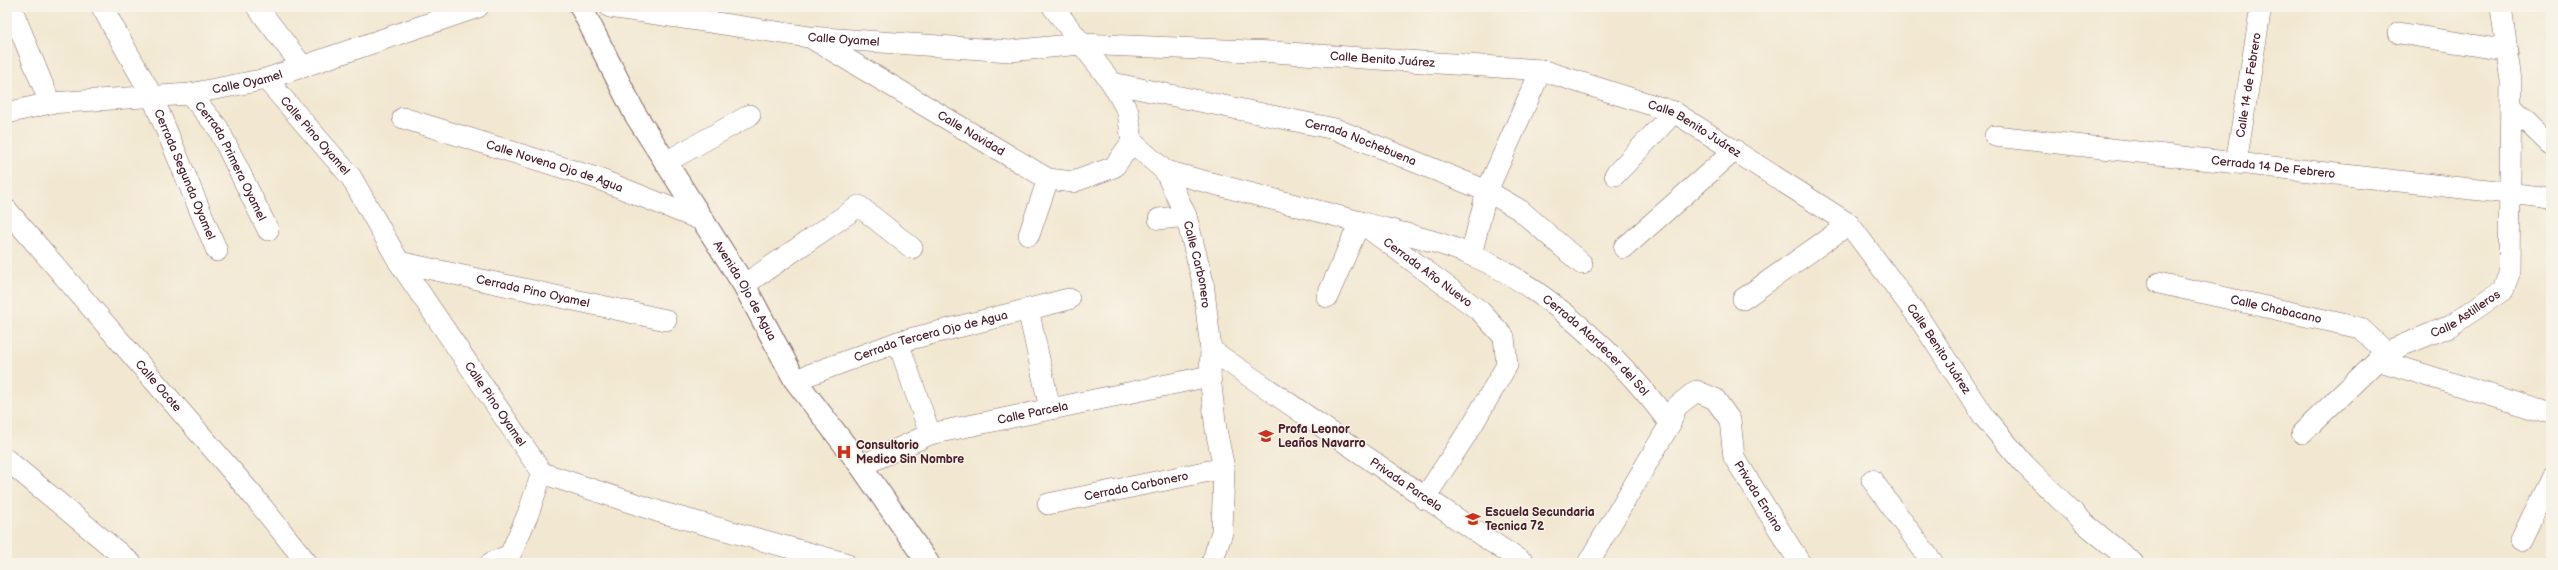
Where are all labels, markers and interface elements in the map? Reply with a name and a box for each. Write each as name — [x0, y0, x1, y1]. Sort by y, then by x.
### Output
street label: Calle Oyamel — [807, 29, 880, 49]
street label: Calle 14 de Febrero — [2233, 31, 2264, 139]
street label: Calle Benito Juárez — [1329, 48, 1436, 70]
street label: Calle Oyamel — [211, 66, 285, 97]
street label: Calle Pino Oyamel — [277, 93, 353, 178]
street label: Calle Benito Juárez — [1646, 97, 1744, 161]
street label: Cerrada Primera Oyamel — [192, 98, 270, 223]
street label: Cerrada Segunda Oyamel — [151, 107, 219, 242]
street label: Calle Navidad — [935, 107, 1008, 159]
street label: Cerrada Nochebuena — [1303, 115, 1419, 169]
street label: Calle Novena Ojo de Agua — [484, 137, 625, 196]
street label: Cerrada 14 De Febrero — [2210, 153, 2336, 181]
street label: Calle Carbonero — [1180, 219, 1214, 309]
street label: Cerrada Año Nuevo — [1380, 234, 1476, 310]
street label: Avenida Ojo de Agua — [710, 238, 780, 343]
street label: Cerrada Pino Oyamel — [475, 271, 591, 311]
street label: Calle Astilleros — [2428, 287, 2503, 341]
street label: Cerrada Atardecer del Sol — [1539, 291, 1652, 399]
street label: Calle Chabacano — [2229, 292, 2323, 327]
street label: Calle Benito Juárez — [1903, 301, 1974, 397]
street label: Cerrada Tercera Ojo de Agua — [852, 307, 1009, 365]
street label: Calle Ocote — [132, 357, 185, 415]
street label: Calle Pino Oyamel — [461, 359, 529, 449]
street label: Calle Parcela — [996, 398, 1070, 427]
place label: Profa Leonor Leaños Navarro — [1278, 422, 1366, 451]
school or university icon: Profa Leonor Leaños Navarro — [1257, 427, 1275, 445]
place label: Consultorio Medico Sin Nombre — [856, 438, 964, 467]
hospital icon: Consultorio Medico Sin Nombre — [835, 443, 853, 461]
street label: Privada Parcela — [1367, 454, 1445, 515]
street label: Privada Encino — [1731, 458, 1786, 535]
street label: Cerrada Carbonero — [1083, 468, 1190, 504]
place label: Escuela Secundaria Tecnica 72 — [1485, 505, 1595, 534]
school or university icon: Escuela Secundaria Tecnica 72 — [1464, 510, 1482, 528]

